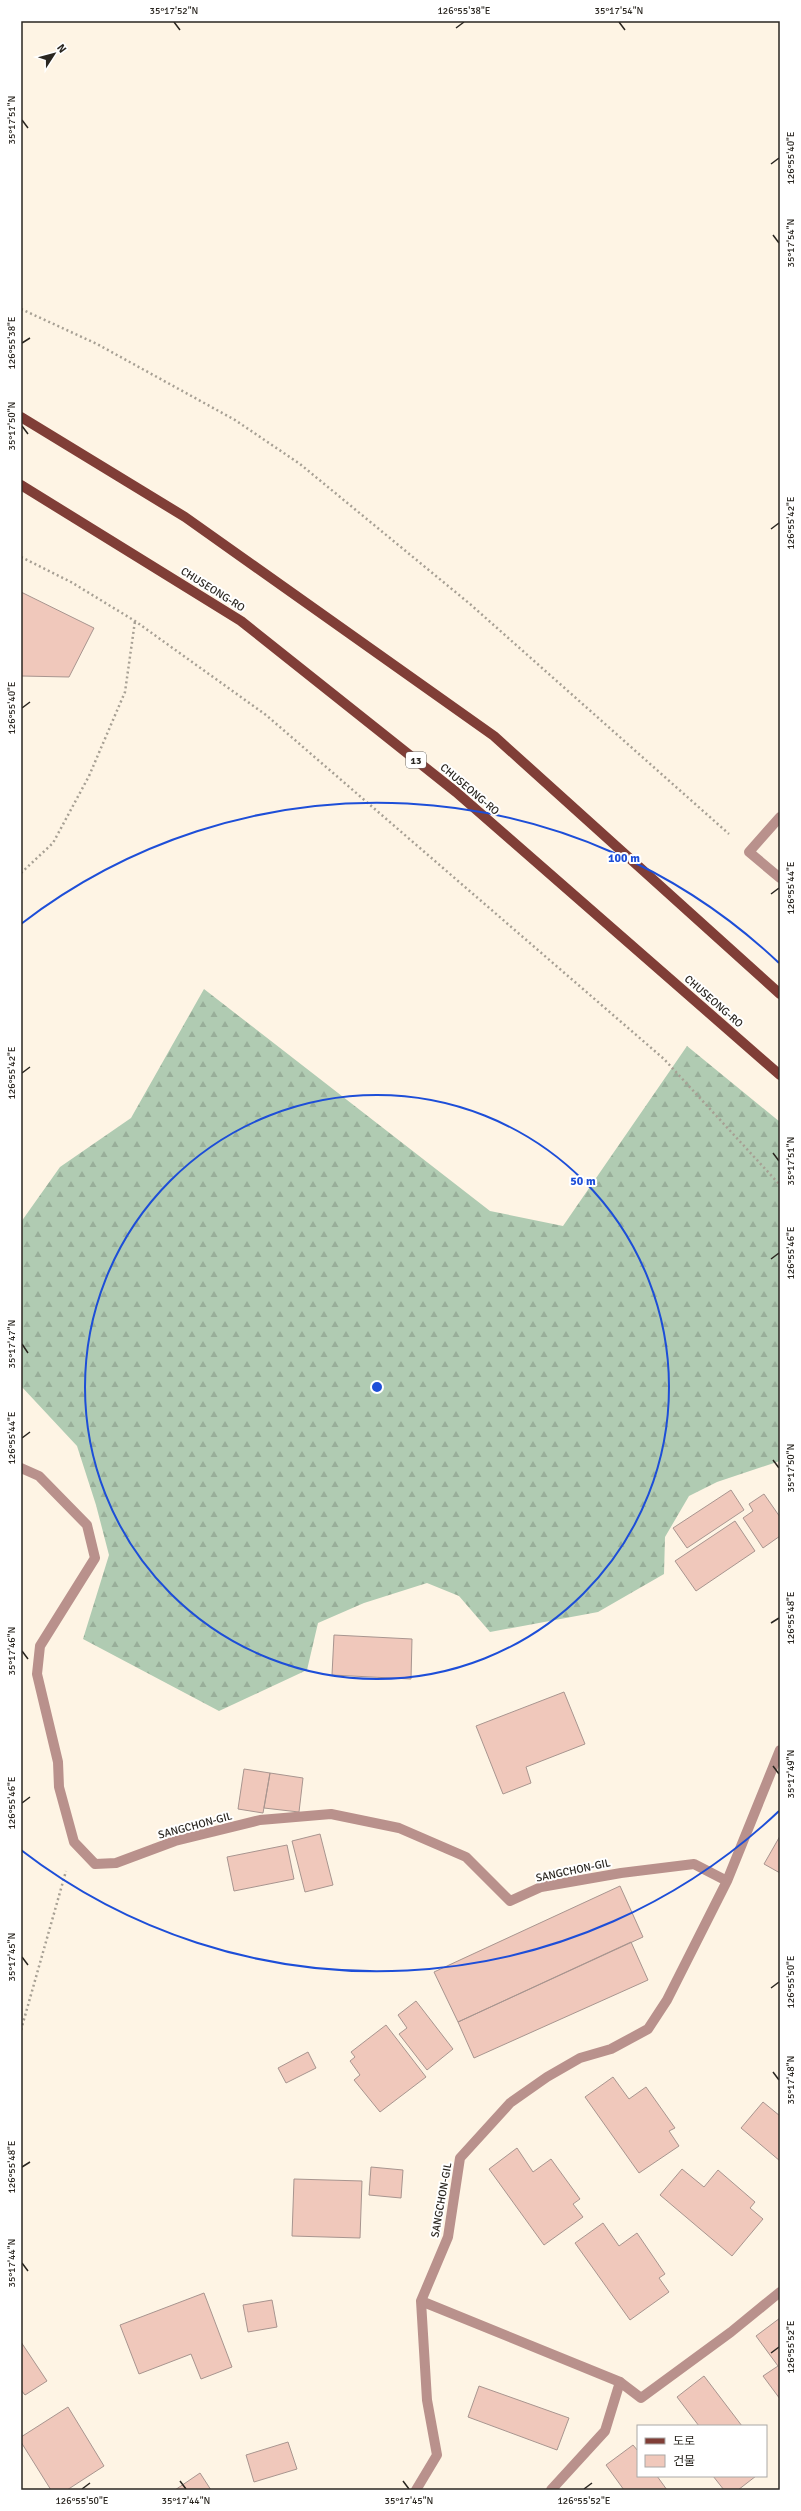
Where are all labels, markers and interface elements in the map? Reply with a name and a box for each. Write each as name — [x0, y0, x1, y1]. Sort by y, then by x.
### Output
text: 35°17'52"N — [150, 5, 198, 17]
text: 126°55'38"E — [437, 5, 491, 17]
text: 35°17'54"N — [595, 5, 643, 17]
north arrow — [34, 34, 74, 74]
text: N — [54, 41, 69, 55]
text: 35°17'51"N — [6, 96, 18, 144]
text: 126°55'40"E — [785, 131, 797, 185]
text: 35°17'54"N — [785, 219, 797, 267]
text: 126°55'38"E — [6, 316, 18, 370]
text: 35°17'50"N — [6, 402, 18, 450]
text: 126°55'42"E — [785, 496, 797, 550]
street label: CHUSEONG-RO — [178, 565, 247, 614]
text: 126°55'40"E — [6, 681, 18, 735]
road number: 13 — [406, 752, 426, 768]
street label: CHUSEONG-RO — [438, 761, 502, 818]
text: 100 m — [608, 851, 640, 866]
text: 126°55'44"E — [785, 861, 797, 915]
street label: CHUSEONG-RO — [682, 973, 745, 1030]
text: 126°55'42"E — [6, 1046, 18, 1100]
text: 35°17'51"N — [785, 1137, 797, 1185]
text: 50 m — [570, 1174, 596, 1189]
text: 126°55'46"E — [785, 1226, 797, 1280]
text: 35°17'47"N — [6, 1320, 18, 1368]
centre of rings — [370, 1380, 384, 1394]
text: 126°55'44"E — [6, 1411, 18, 1465]
text: 35°17'50"N — [785, 1444, 797, 1492]
text: 126°55'48"E — [785, 1591, 797, 1645]
text: 35°17'46"N — [6, 1627, 18, 1675]
text: 35°17'49"N — [785, 1750, 797, 1798]
text: 126°55'46"E — [6, 1776, 18, 1830]
street label: SANGCHON-GIL — [157, 1809, 234, 1842]
street label: SANGCHON-GIL — [535, 1856, 612, 1885]
text: 35°17'45"N — [6, 1933, 18, 1981]
text: 126°55'50"E — [785, 1955, 797, 2009]
text: 35°17'48"N — [785, 2056, 797, 2104]
text: 126°55'48"E — [6, 2140, 18, 2194]
street label: SANGCHON-GIL — [428, 2161, 455, 2239]
text: 35°17'44"N — [6, 2239, 18, 2287]
text: 126°55'52"E — [785, 2320, 797, 2374]
legend — [637, 2425, 767, 2477]
text: 도로 — [673, 2434, 695, 2449]
text: 건물 — [673, 2454, 695, 2469]
text: 126°55'50"E — [55, 2495, 109, 2507]
text: 35°17'44"N — [162, 2495, 210, 2507]
text: 35°17'45"N — [385, 2495, 433, 2507]
text: 126°55'52"E — [557, 2495, 611, 2507]

